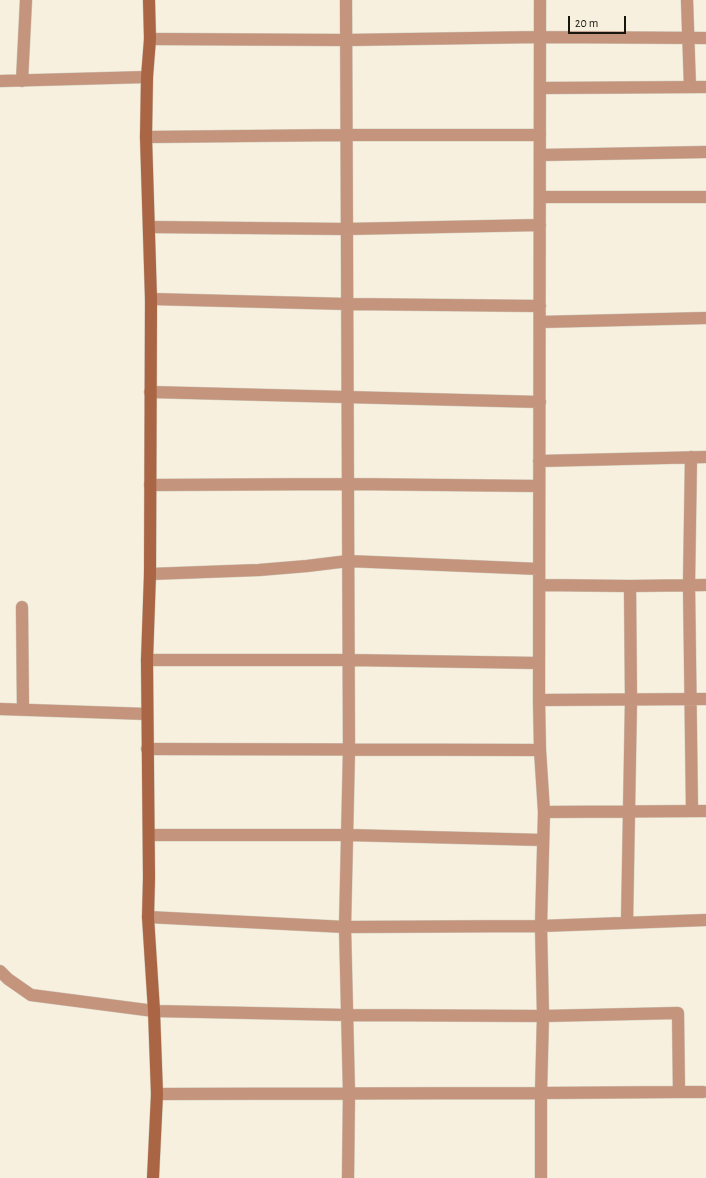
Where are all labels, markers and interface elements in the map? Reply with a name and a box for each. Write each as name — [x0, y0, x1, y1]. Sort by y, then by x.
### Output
scale bar — [570, 8, 628, 34]
text: 20 m — [575, 17, 598, 29]

